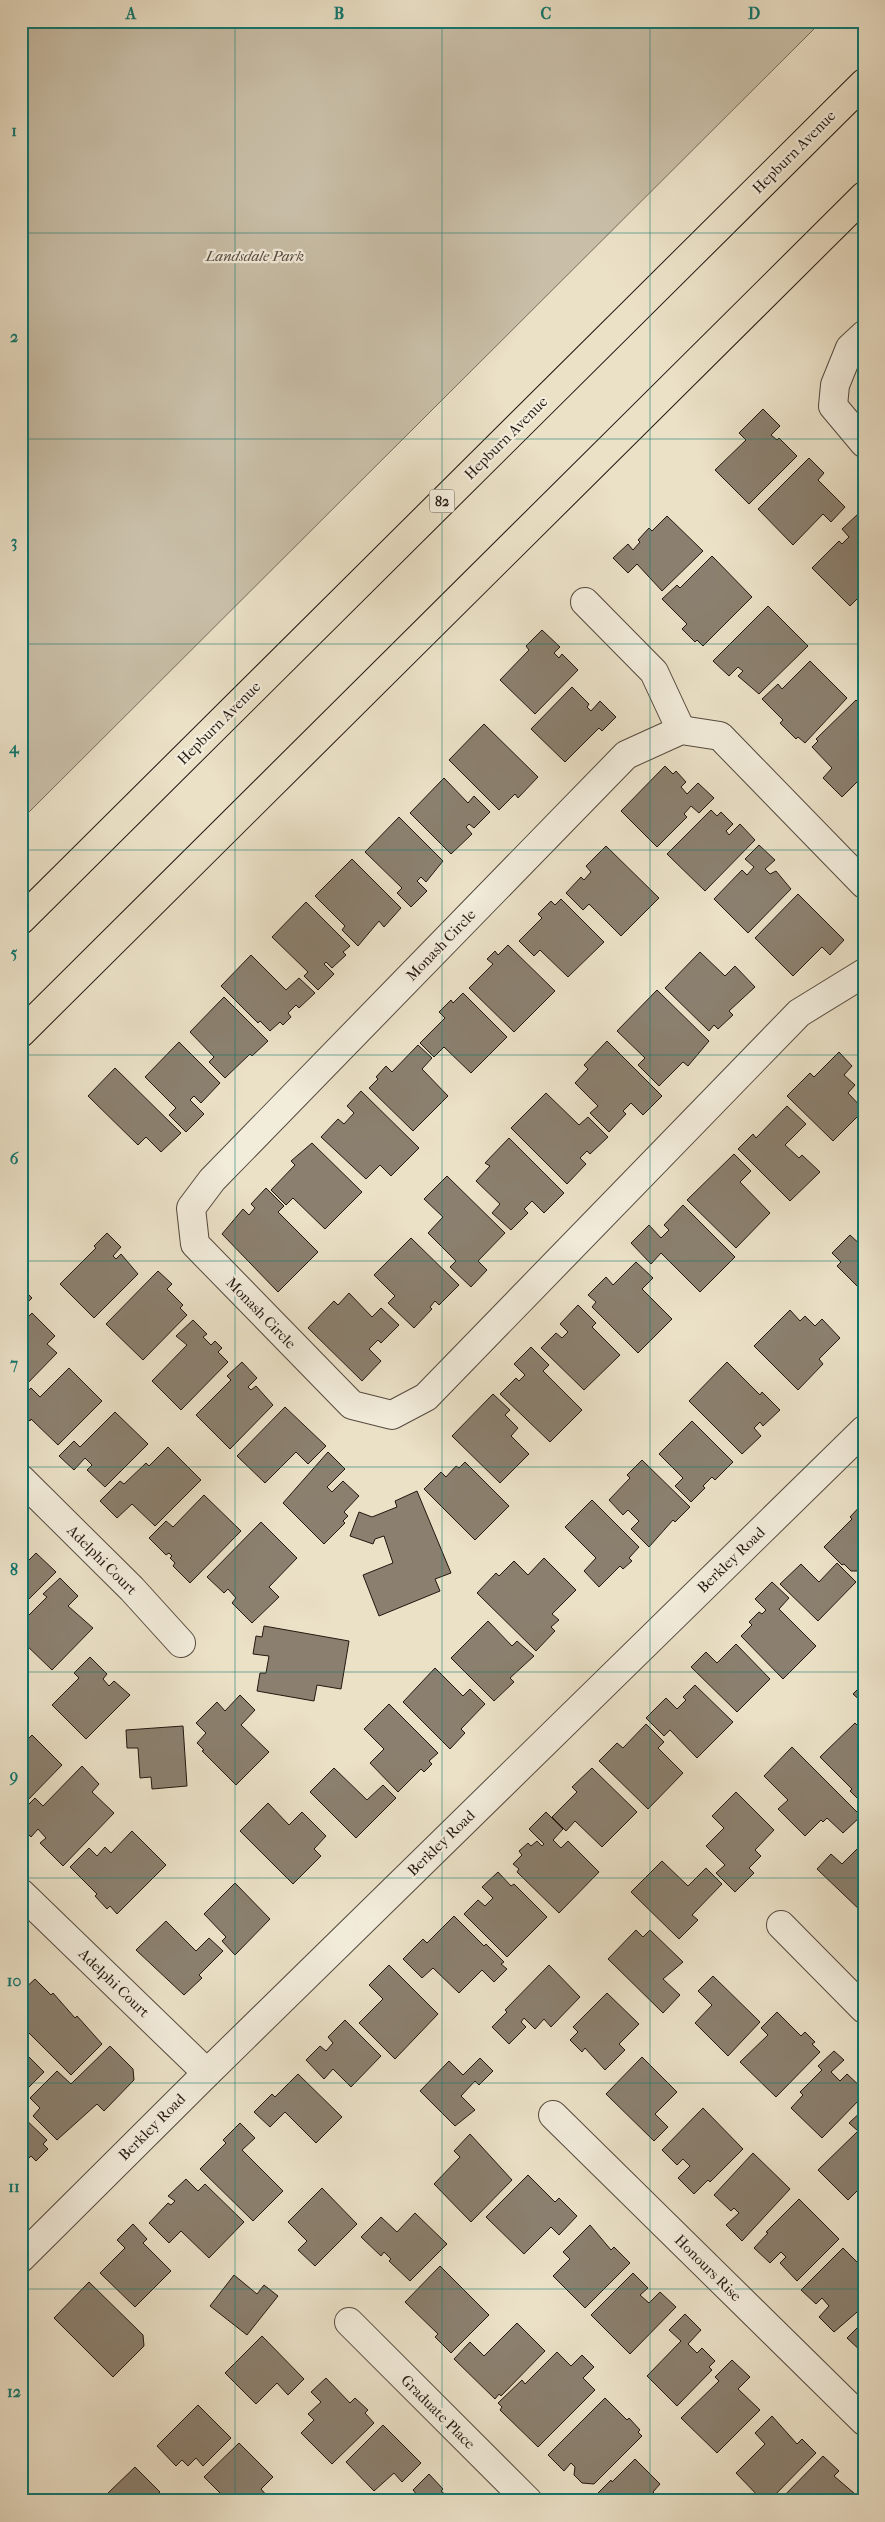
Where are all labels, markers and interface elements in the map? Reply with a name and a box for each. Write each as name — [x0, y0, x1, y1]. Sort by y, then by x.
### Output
text: A — [125, 4, 137, 23]
text: B — [334, 4, 344, 23]
text: C — [541, 4, 552, 23]
text: D — [748, 4, 760, 23]
street label: Hepburn Avenue — [749, 106, 840, 197]
text: 1 — [11, 121, 17, 140]
park label: Landsdale Park — [205, 247, 304, 265]
text: 2 — [10, 327, 18, 346]
street label: Hepburn Avenue — [461, 392, 552, 483]
road number: 82 — [430, 490, 454, 512]
text: 3 — [11, 532, 17, 552]
street label: Hepburn Avenue — [174, 677, 265, 768]
text: 4 — [8, 738, 20, 758]
street label: Monash Circle — [402, 905, 480, 985]
text: 5 — [11, 943, 18, 962]
text: 6 — [10, 1149, 19, 1168]
street label: Monash Circle — [222, 1273, 300, 1353]
text: 7 — [9, 1354, 18, 1373]
street label: Adelphi Court — [63, 1521, 141, 1599]
street label: Berkley Road — [693, 1523, 769, 1597]
text: 8 — [10, 1560, 18, 1579]
text: 9 — [9, 1766, 18, 1786]
street label: Berkley Road — [403, 1806, 479, 1880]
street label: Adelphi Court — [74, 1944, 154, 2022]
text: 10 — [7, 1971, 21, 1990]
street label: Berkley Road — [115, 2089, 190, 2164]
text: 11 — [8, 2177, 20, 2196]
street label: Honours Rise — [671, 2231, 746, 2306]
street label: Graduate Place — [397, 2371, 479, 2453]
text: 12 — [7, 2382, 21, 2401]

